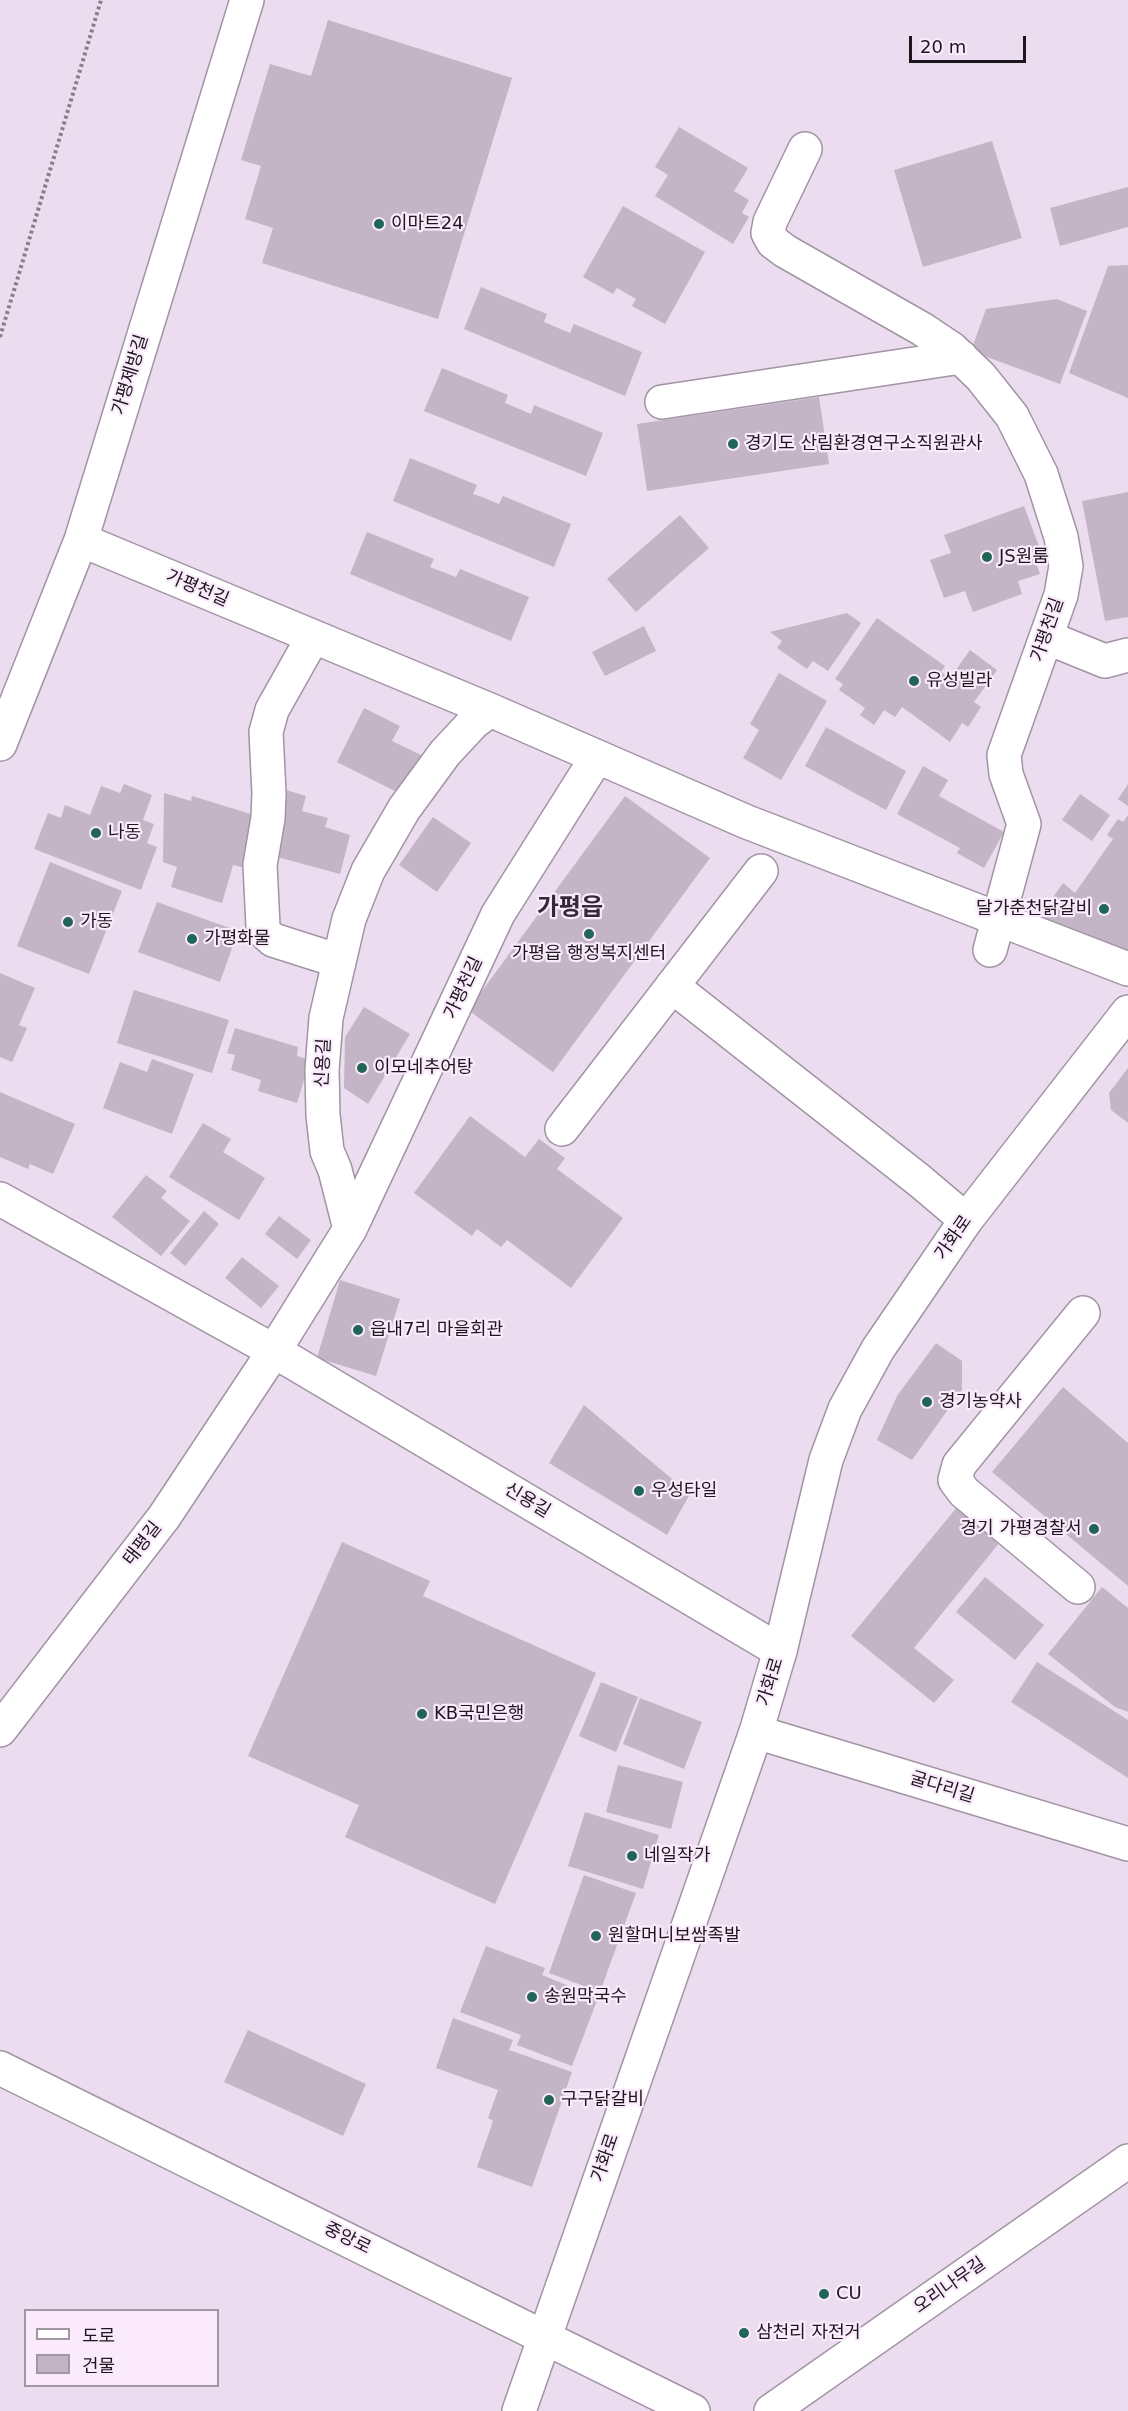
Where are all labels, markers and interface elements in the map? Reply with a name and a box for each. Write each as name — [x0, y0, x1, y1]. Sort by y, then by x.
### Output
scale bar — [912, 24, 1029, 62]
text: 20 m — [920, 36, 966, 57]
place label: 이마트24 — [391, 213, 464, 235]
marker: 이마트24 — [372, 217, 386, 231]
street label: 가평제방길 — [109, 332, 153, 418]
place label: 경기도 산림환경연구소직원관사 — [745, 433, 983, 455]
marker: 경기도 산림환경연구소직원관사 — [726, 437, 740, 451]
place label: JS원룸 — [999, 546, 1049, 568]
marker: JS원룸 — [980, 550, 994, 564]
street label: 가평천길 — [162, 566, 232, 612]
street label: 가평천길 — [1027, 595, 1069, 665]
place label: 유성빌라 — [926, 670, 992, 692]
marker: 유성빌라 — [907, 674, 921, 688]
place label: 나동 — [108, 822, 141, 844]
marker: 나동 — [89, 826, 103, 840]
district label: 가평읍 — [537, 895, 603, 923]
place label: 달가춘천닭갈비 — [976, 898, 1092, 920]
marker: 달가춘천닭갈비 — [1097, 902, 1111, 916]
place label: 가동 — [80, 911, 113, 933]
marker: 가동 — [61, 915, 75, 929]
marker: 가평읍 행정복지센터 — [582, 927, 596, 941]
place label: 가평화물 — [204, 928, 270, 950]
marker: 가평화물 — [185, 932, 199, 946]
place label: 가평읍 행정복지센터 — [512, 943, 666, 965]
street label: 가평천길 — [440, 953, 488, 1023]
street label: 신용길 — [312, 1038, 336, 1088]
place label: 이모네추어탕 — [374, 1057, 473, 1079]
marker: 이모네추어탕 — [355, 1061, 369, 1075]
street label: 가화로 — [931, 1211, 977, 1265]
place label: 읍내7리 마을회관 — [370, 1319, 503, 1341]
marker: 읍내7리 마을회관 — [351, 1323, 365, 1337]
place label: 경기농약사 — [939, 1391, 1022, 1413]
marker: 경기농약사 — [920, 1395, 934, 1409]
street label: 신용길 — [500, 1479, 554, 1523]
place label: 우성타일 — [651, 1480, 717, 1502]
marker: 우성타일 — [632, 1484, 646, 1498]
street label: 태평길 — [119, 1518, 167, 1570]
place label: 경기 가평경찰서 — [960, 1518, 1082, 1540]
marker: 경기 가평경찰서 — [1087, 1522, 1101, 1536]
street label: 가화로 — [753, 1655, 789, 1709]
place label: KB국민은행 — [434, 1703, 524, 1725]
marker: KB국민은행 — [415, 1707, 429, 1721]
street label: 굴다리길 — [907, 1768, 977, 1808]
place label: 네일작가 — [644, 1845, 710, 1867]
marker: 네일작가 — [625, 1849, 639, 1863]
place label: 원할머니보쌈족발 — [608, 1925, 740, 1947]
marker: 원할머니보쌈족발 — [589, 1929, 603, 1943]
place label: 송원막국수 — [544, 1986, 627, 2008]
marker: 송원막국수 — [525, 1990, 539, 2004]
place label: 구구닭갈비 — [561, 2089, 644, 2111]
marker: 구구닭갈비 — [542, 2093, 556, 2107]
street label: 가화로 — [588, 2131, 624, 2185]
street label: 중앙로 — [320, 2218, 374, 2260]
street label: 오리나무길 — [910, 2253, 990, 2319]
place label: CU — [836, 2283, 862, 2305]
marker: CU — [817, 2287, 831, 2301]
legend — [24, 2309, 219, 2387]
place label: 삼천리 자전거 — [756, 2322, 861, 2344]
text: 도로 — [82, 2325, 115, 2346]
marker: 삼천리 자전거 — [737, 2326, 751, 2340]
text: 건물 — [82, 2355, 115, 2376]

